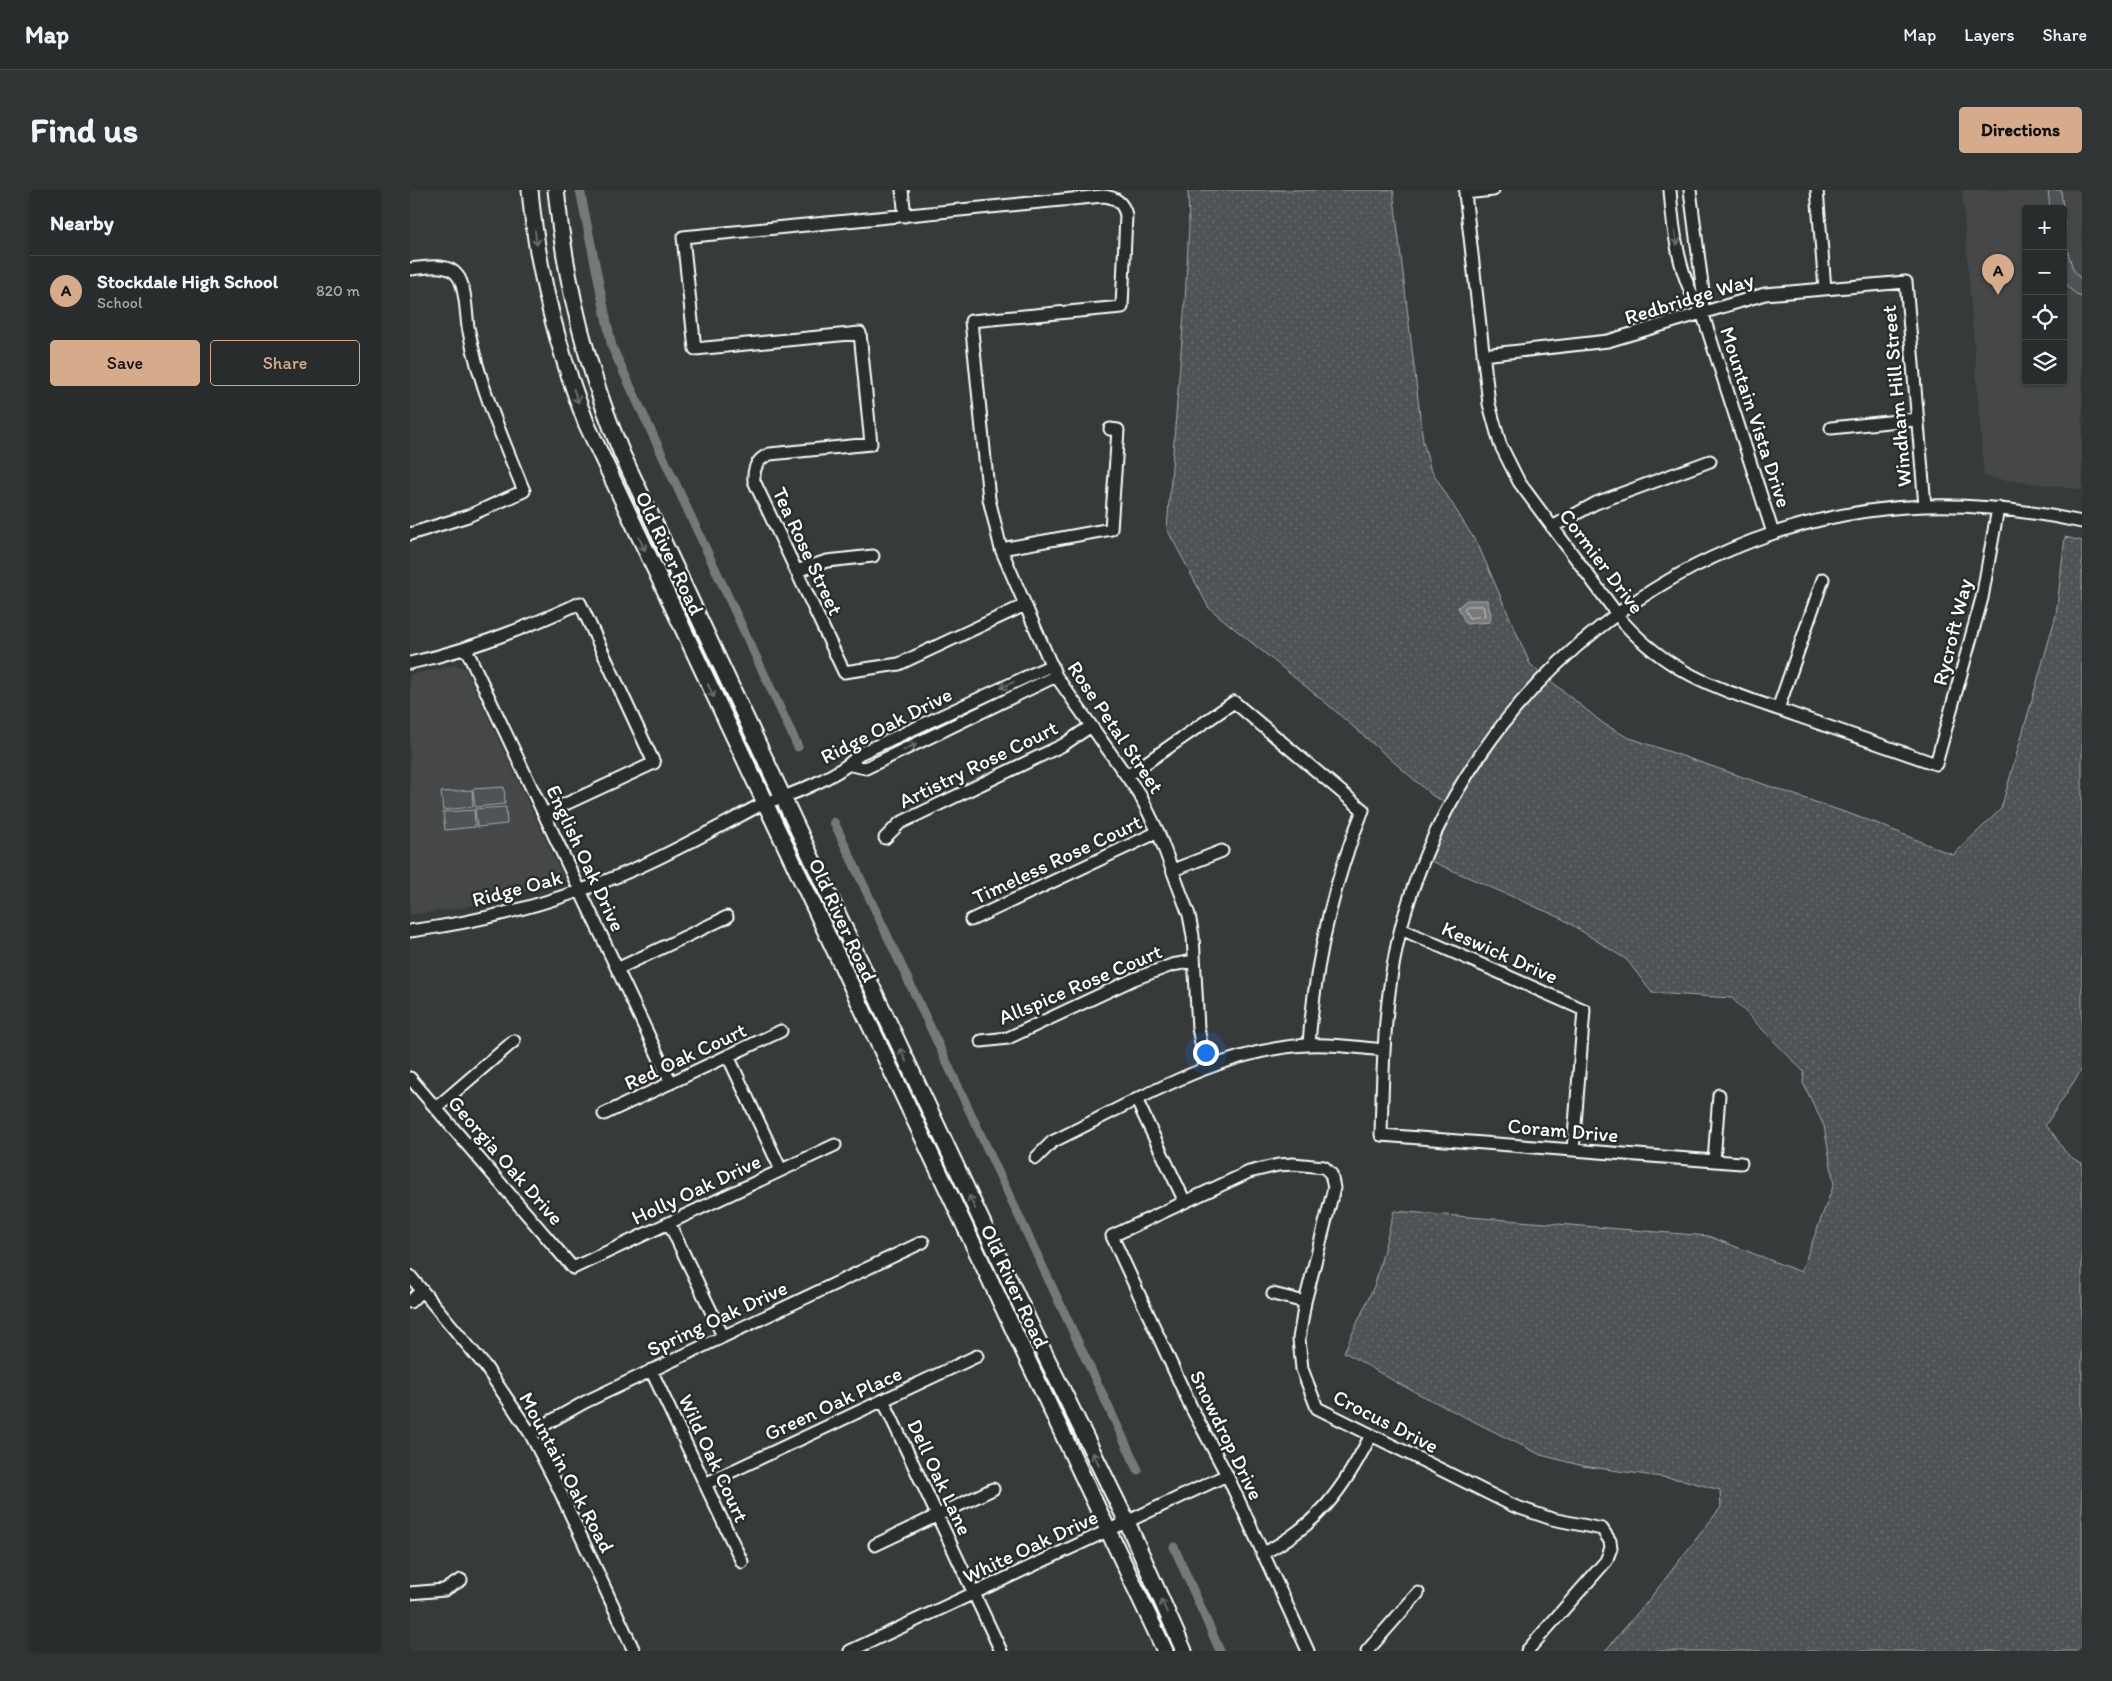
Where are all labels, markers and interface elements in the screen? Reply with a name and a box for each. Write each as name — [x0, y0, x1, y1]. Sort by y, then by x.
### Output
text: Map — [25, 20, 69, 49]
text: Map — [1903, 24, 1936, 46]
text: Layers — [1964, 24, 2014, 46]
text: Share — [2042, 24, 2087, 46]
button: Directions — [1959, 107, 2082, 153]
text: Find us — [30, 109, 138, 151]
map controls — [2022, 205, 2067, 385]
button: + — [2022, 205, 2067, 250]
text: Nearby — [50, 210, 114, 235]
one-way arrow — [531, 230, 541, 246]
one-way arrow — [1672, 230, 1682, 246]
button: − — [2022, 250, 2067, 295]
pin: A — [1982, 254, 2014, 295]
street label: Redbridge Way — [1621, 266, 1757, 330]
text: Stockdale High School — [97, 270, 278, 293]
text: A — [61, 281, 71, 300]
text: 820 m — [316, 281, 360, 300]
text: School — [97, 293, 143, 312]
button: locate — [2022, 295, 2067, 340]
street label: Windham Hill Street — [1876, 304, 1916, 488]
street label: Mountain Vista Drive — [1715, 323, 1797, 511]
button: Save — [50, 340, 200, 386]
button: Share — [210, 340, 360, 386]
button: layers — [2022, 340, 2067, 385]
one-way arrow — [572, 387, 581, 403]
street label: Tea Rose Street — [767, 483, 849, 619]
street label: Old River Road — [630, 487, 710, 619]
street label: Cormier Drive — [1554, 503, 1650, 619]
one-way arrow — [638, 536, 647, 551]
street label: Rycroft Way — [1927, 576, 1977, 688]
street label: Rose Petal Street — [1062, 656, 1170, 798]
one-way arrow — [1000, 680, 1015, 690]
street label: Ridge Oak Drive — [816, 681, 956, 769]
one-way arrow — [707, 683, 717, 698]
street label: Artistry Rose Court — [894, 715, 1062, 813]
one-way arrow — [902, 742, 917, 752]
street label: English Oak Drive — [541, 781, 631, 935]
street label: Timeless Rose Court — [968, 809, 1146, 909]
street label: Old River Road — [803, 854, 883, 986]
street label: Ridge Oak — [469, 864, 565, 912]
street label: Keswick Drive — [1438, 915, 1562, 989]
street label: Allspice Rose Court — [995, 938, 1166, 1030]
street label: Red Oak Court — [620, 1017, 750, 1095]
your location — [1193, 1040, 1219, 1066]
one-way arrow — [898, 1048, 907, 1063]
street label: Georgia Oak Drive — [443, 1090, 569, 1230]
street label: Coram Drive — [1506, 1113, 1620, 1147]
street label: Holly Oak Drive — [627, 1148, 765, 1230]
one-way arrow — [967, 1195, 977, 1210]
street label: Old River Road — [975, 1220, 1055, 1352]
street label: Spring Oak Drive — [643, 1275, 791, 1361]
street label: Green Oak Place — [760, 1360, 906, 1446]
street label: Snowdrop Drive — [1185, 1366, 1269, 1504]
street label: Crocus Drive — [1329, 1384, 1443, 1458]
street label: Mountain Oak Road — [514, 1388, 620, 1556]
street label: Wild Oak Court — [673, 1390, 755, 1526]
street label: Dell Oak Lane — [902, 1415, 978, 1539]
one-way arrow — [1091, 1452, 1100, 1467]
street label: White Oak Drive — [958, 1504, 1102, 1588]
one-way arrow — [1159, 1599, 1169, 1614]

